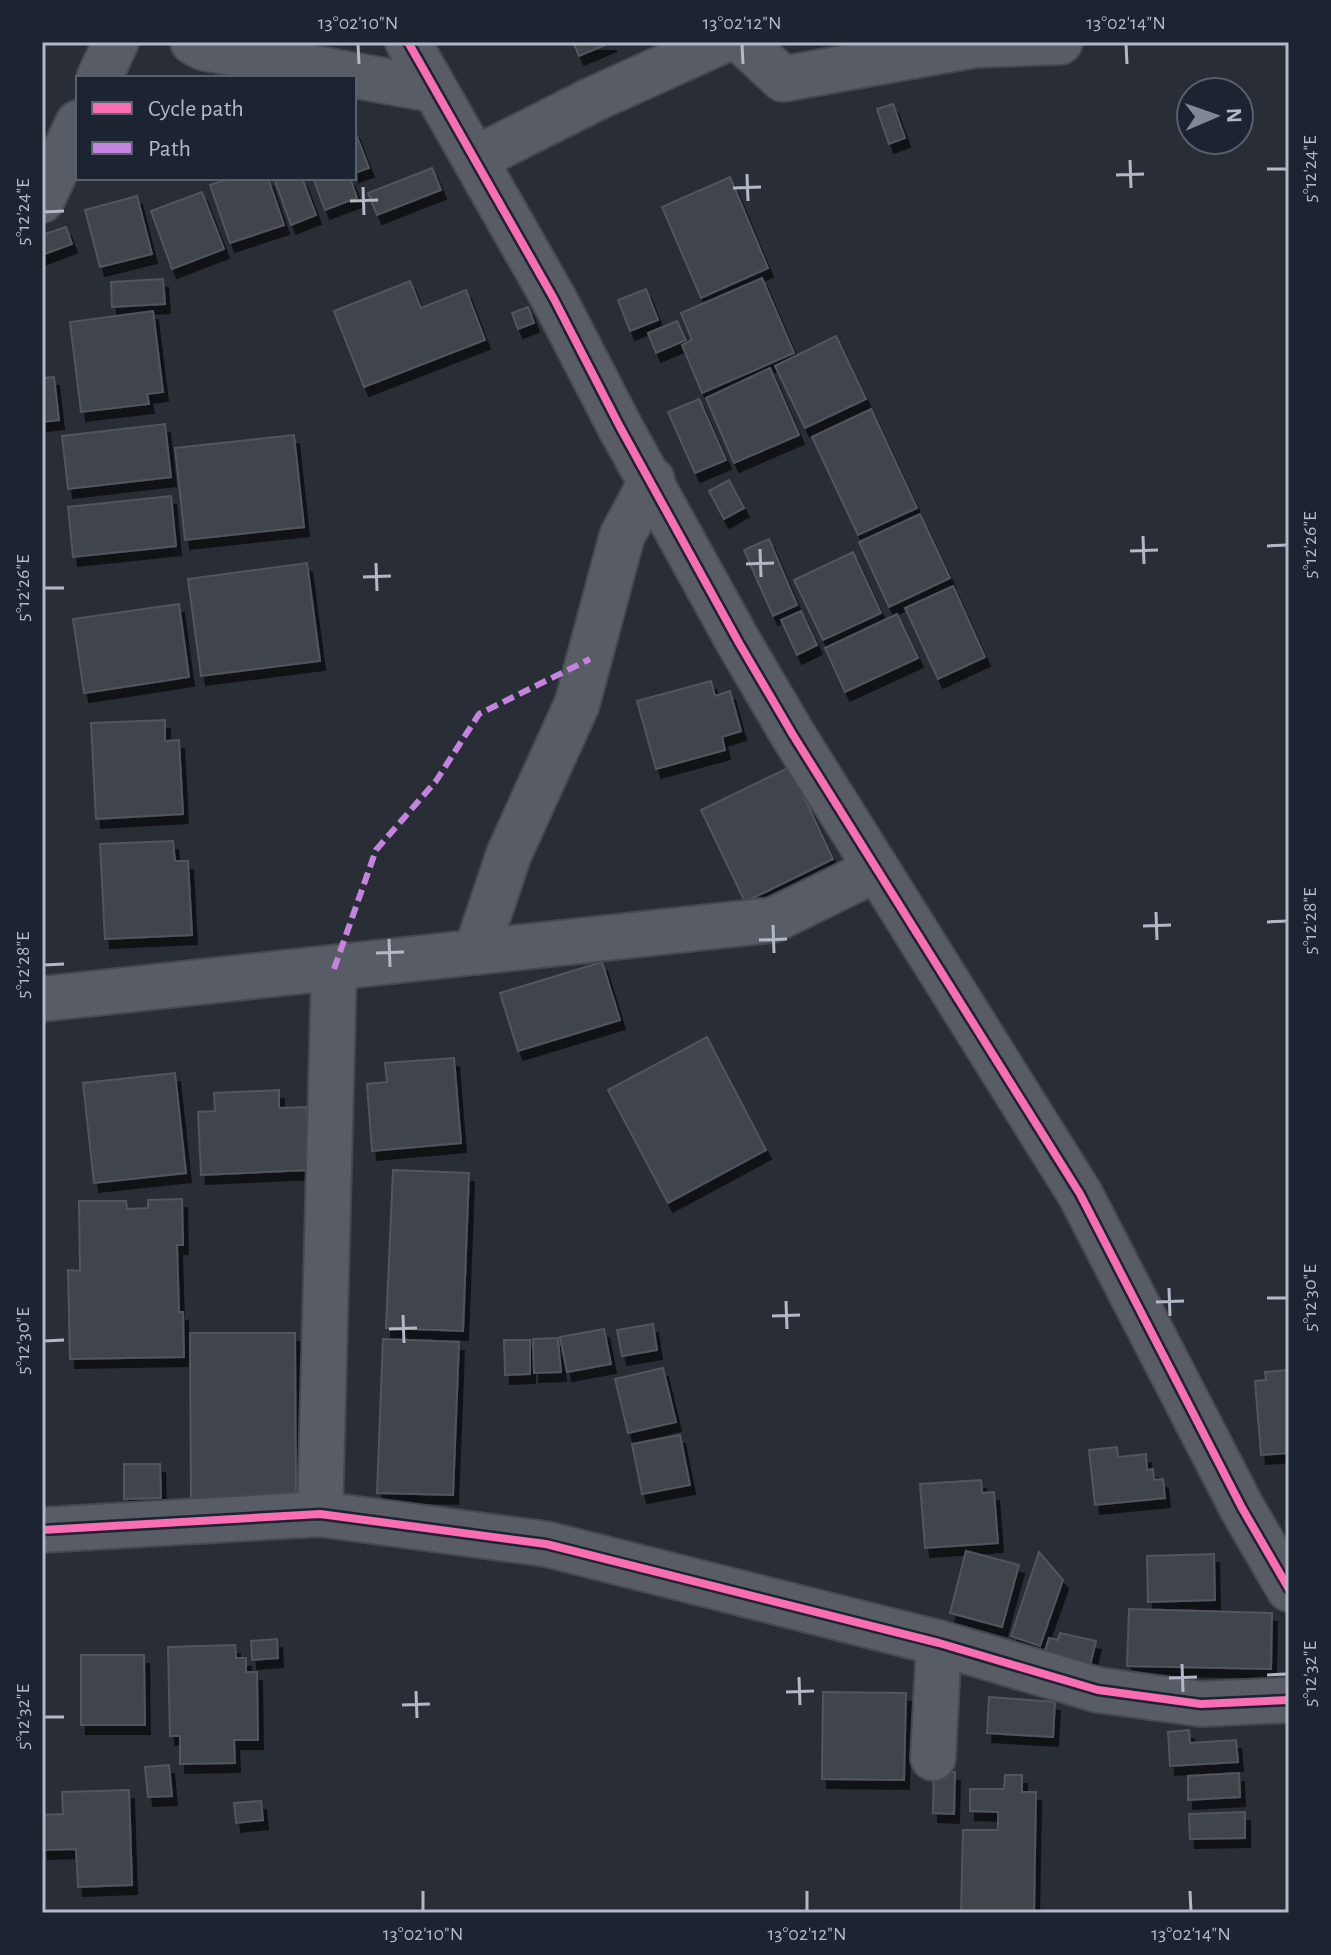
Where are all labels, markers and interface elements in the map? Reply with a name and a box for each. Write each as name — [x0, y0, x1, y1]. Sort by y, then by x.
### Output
text: 13°02'10"N — [318, 13, 398, 33]
text: 13°02'12"N — [702, 13, 782, 33]
text: 13°02'14"N — [1086, 13, 1166, 33]
legend — [76, 76, 356, 180]
north arrow — [1175, 76, 1255, 156]
text: Cycle path — [148, 97, 244, 121]
text: N — [1223, 107, 1245, 123]
text: 5°12'24"E — [1300, 135, 1320, 203]
text: Path — [148, 137, 191, 161]
text: 5°12'24"E — [13, 178, 33, 246]
text: 5°12'26"E — [1300, 511, 1320, 579]
text: 5°12'26"E — [13, 554, 33, 622]
text: 5°12'28"E — [1300, 887, 1320, 955]
text: 5°12'28"E — [13, 931, 33, 999]
text: 5°12'30"E — [1300, 1264, 1320, 1332]
text: 5°12'30"E — [13, 1307, 33, 1375]
text: 5°12'32"E — [1300, 1641, 1320, 1707]
text: 5°12'32"E — [13, 1684, 33, 1750]
text: 13°02'10"N — [383, 1924, 463, 1944]
text: 13°02'12"N — [767, 1924, 847, 1944]
text: 13°02'14"N — [1151, 1924, 1231, 1944]

